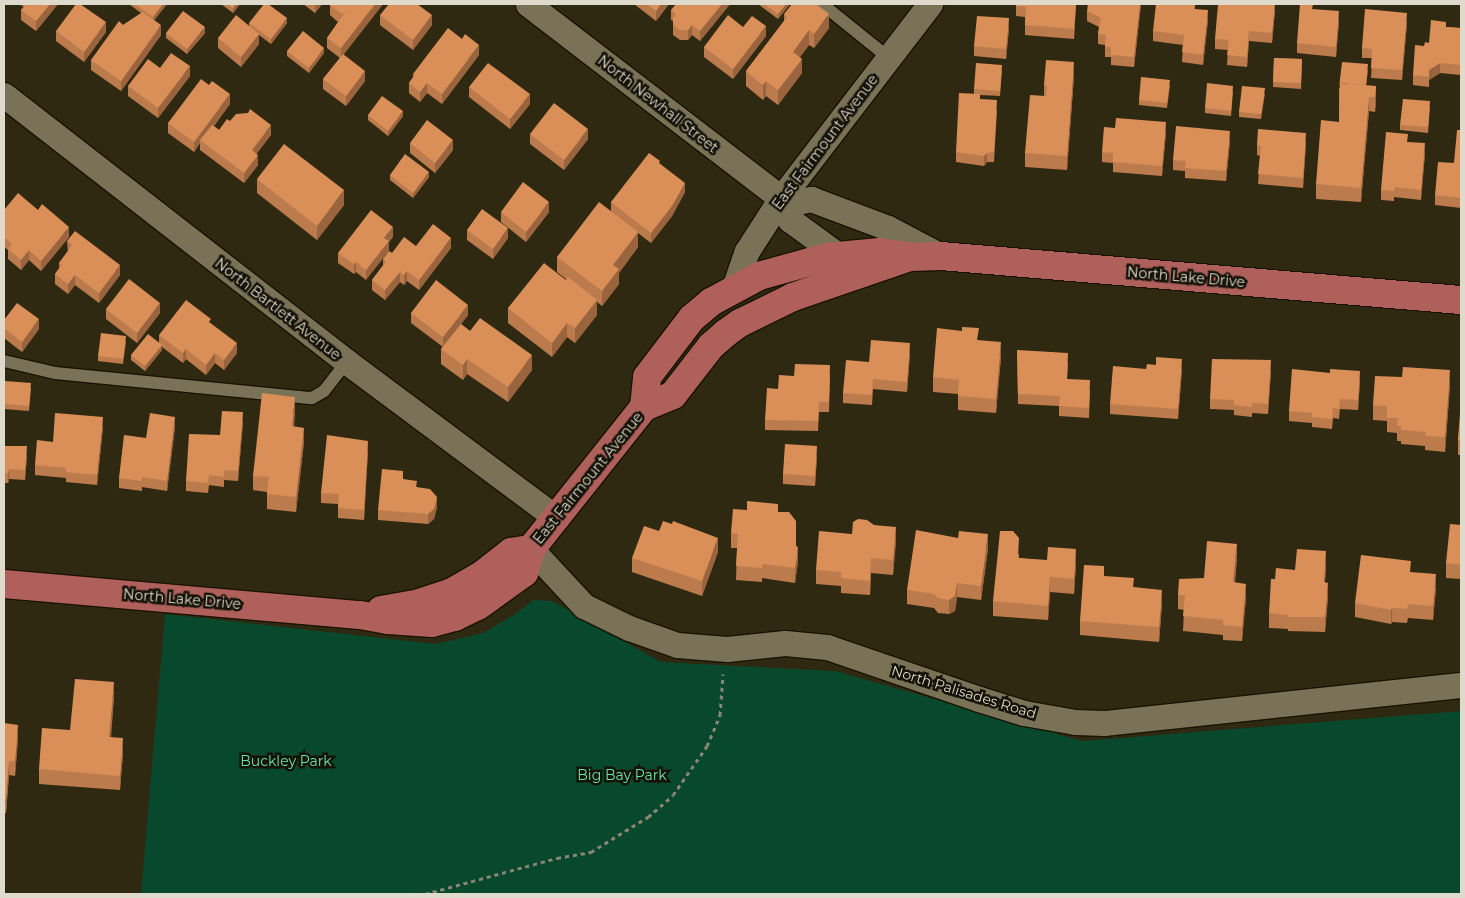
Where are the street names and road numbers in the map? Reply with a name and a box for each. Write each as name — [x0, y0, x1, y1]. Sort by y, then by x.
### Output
street label: North Newhall Street — [594, 52, 722, 156]
street label: East Fairmount Avenue — [769, 71, 881, 213]
street label: North Bartlett Avenue — [212, 255, 344, 363]
street label: North Lake Drive — [1126, 263, 1246, 291]
street label: East Fairmount Avenue — [530, 409, 646, 547]
street label: North Lake Drive — [122, 585, 242, 613]
street label: North Palisades Road — [890, 662, 1038, 722]

